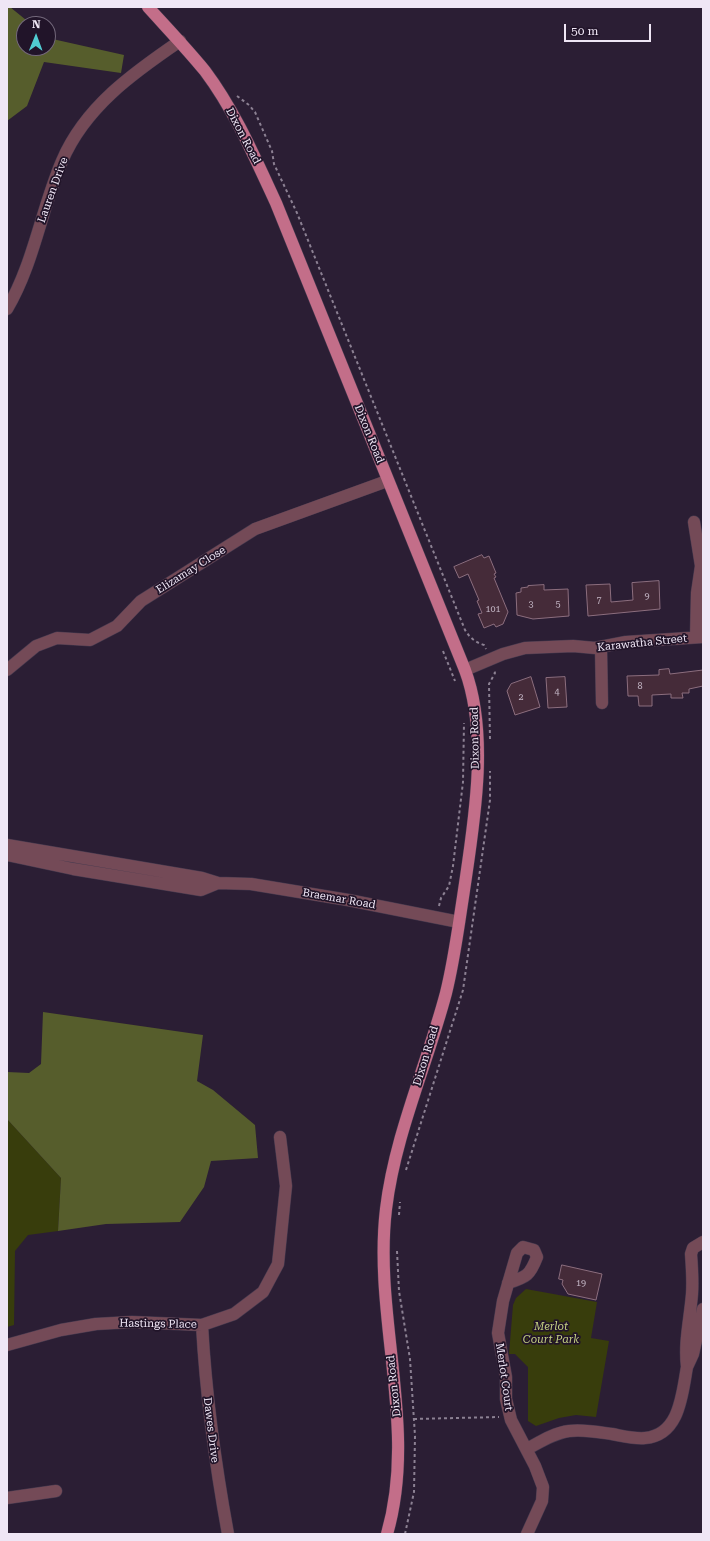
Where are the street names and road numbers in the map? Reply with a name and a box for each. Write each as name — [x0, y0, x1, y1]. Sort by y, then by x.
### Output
street label: Dixon Road — [223, 106, 263, 166]
street label: Lauren Drive — [35, 155, 71, 225]
street label: Dixon Road — [351, 403, 387, 465]
street label: Elizamay Close — [154, 543, 228, 597]
street label: Karawatha Street — [596, 632, 688, 654]
street label: Dixon Road — [468, 707, 482, 769]
street label: Braemar Road — [301, 886, 377, 912]
street label: Dixon Road — [411, 1024, 441, 1088]
street label: Hastings Place — [119, 1317, 197, 1331]
street label: Merlot Court — [493, 1342, 515, 1412]
street label: Dixon Road — [384, 1355, 404, 1417]
street label: Dawes Drive — [200, 1396, 222, 1464]

